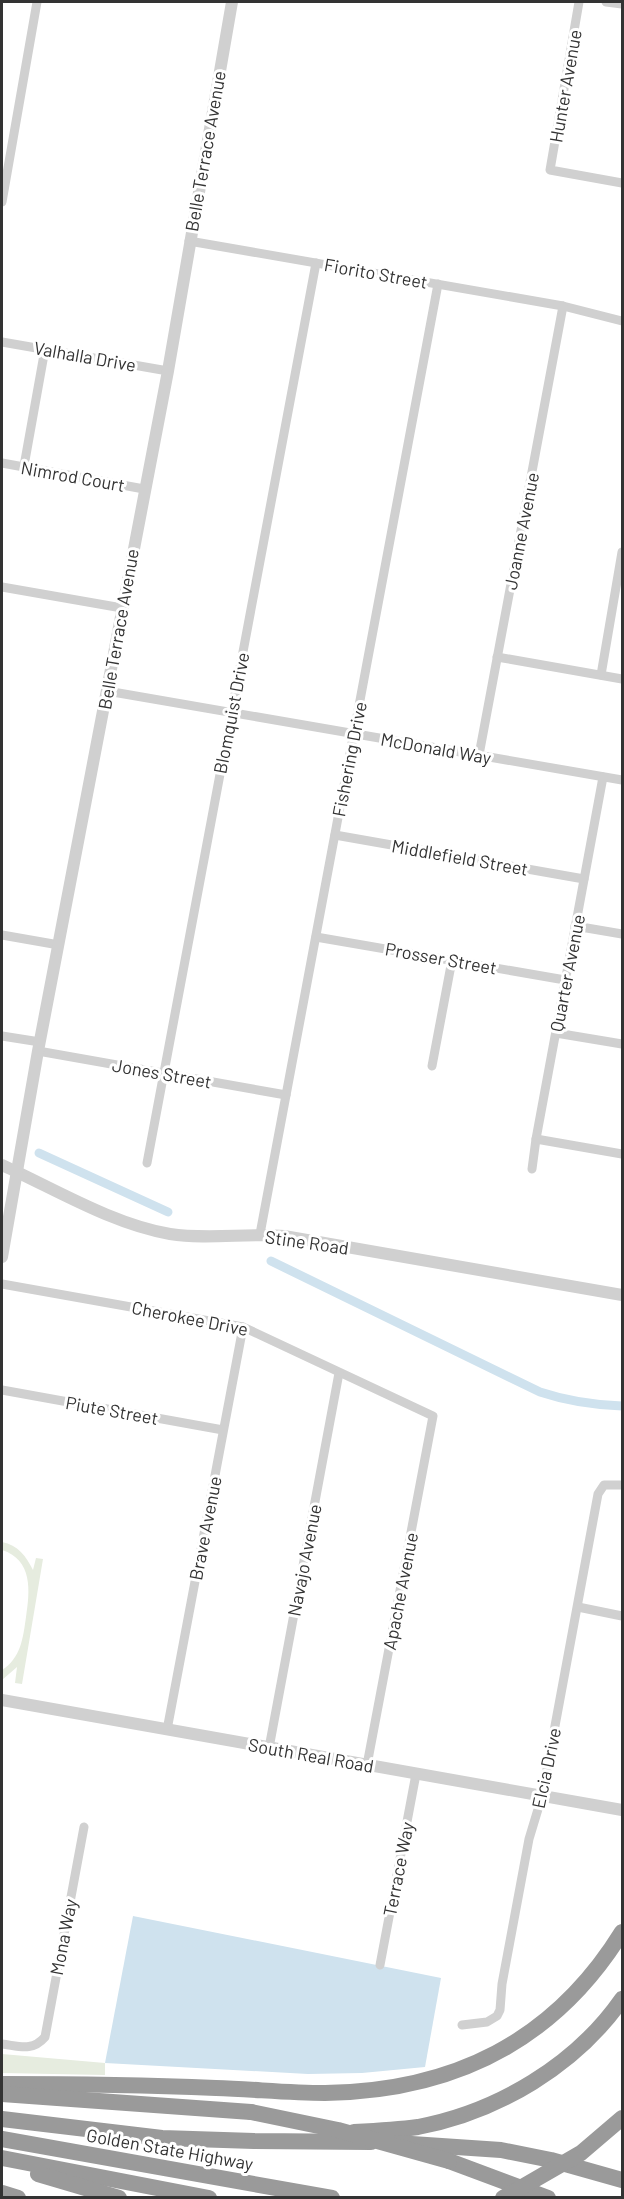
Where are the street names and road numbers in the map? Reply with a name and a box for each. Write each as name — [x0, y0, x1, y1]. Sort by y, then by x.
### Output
street label: Hunter Avenue — [544, 28, 586, 144]
street label: Belle Terrace Avenue — [180, 69, 230, 233]
street label: Fiorito Street — [323, 253, 429, 293]
street label: Valhalla Drive — [32, 336, 138, 376]
street label: Nimrod Court — [19, 456, 127, 496]
street label: Joanne Avenue — [499, 470, 543, 592]
street label: Belle Terrace Avenue — [93, 547, 143, 711]
street label: Blomquist Drive — [208, 650, 254, 776]
street label: Fishering Drive — [327, 700, 371, 818]
street label: McDonald Way — [379, 727, 493, 769]
street label: Middlefield Street — [390, 834, 530, 880]
street label: Quarter Avenue — [545, 912, 589, 1034]
street label: Prosser Street — [384, 937, 498, 979]
street label: Jones Street — [111, 1053, 213, 1093]
street label: Stine Road — [264, 1225, 350, 1259]
street label: Cherokee Drive — [130, 1296, 250, 1340]
street label: Piute Street — [64, 1391, 160, 1429]
street label: Brave Avenue — [184, 1474, 226, 1582]
street label: Navajo Avenue — [282, 1502, 326, 1618]
street label: Apache Avenue — [378, 1530, 422, 1652]
street label: Elcia Drive — [527, 1726, 565, 1810]
street label: South Real Road — [247, 1733, 375, 1777]
street label: Terrace Way — [378, 1820, 418, 1918]
street label: Mona Way — [45, 1897, 81, 1977]
street label: Golden State Highway — [85, 2123, 255, 2175]

